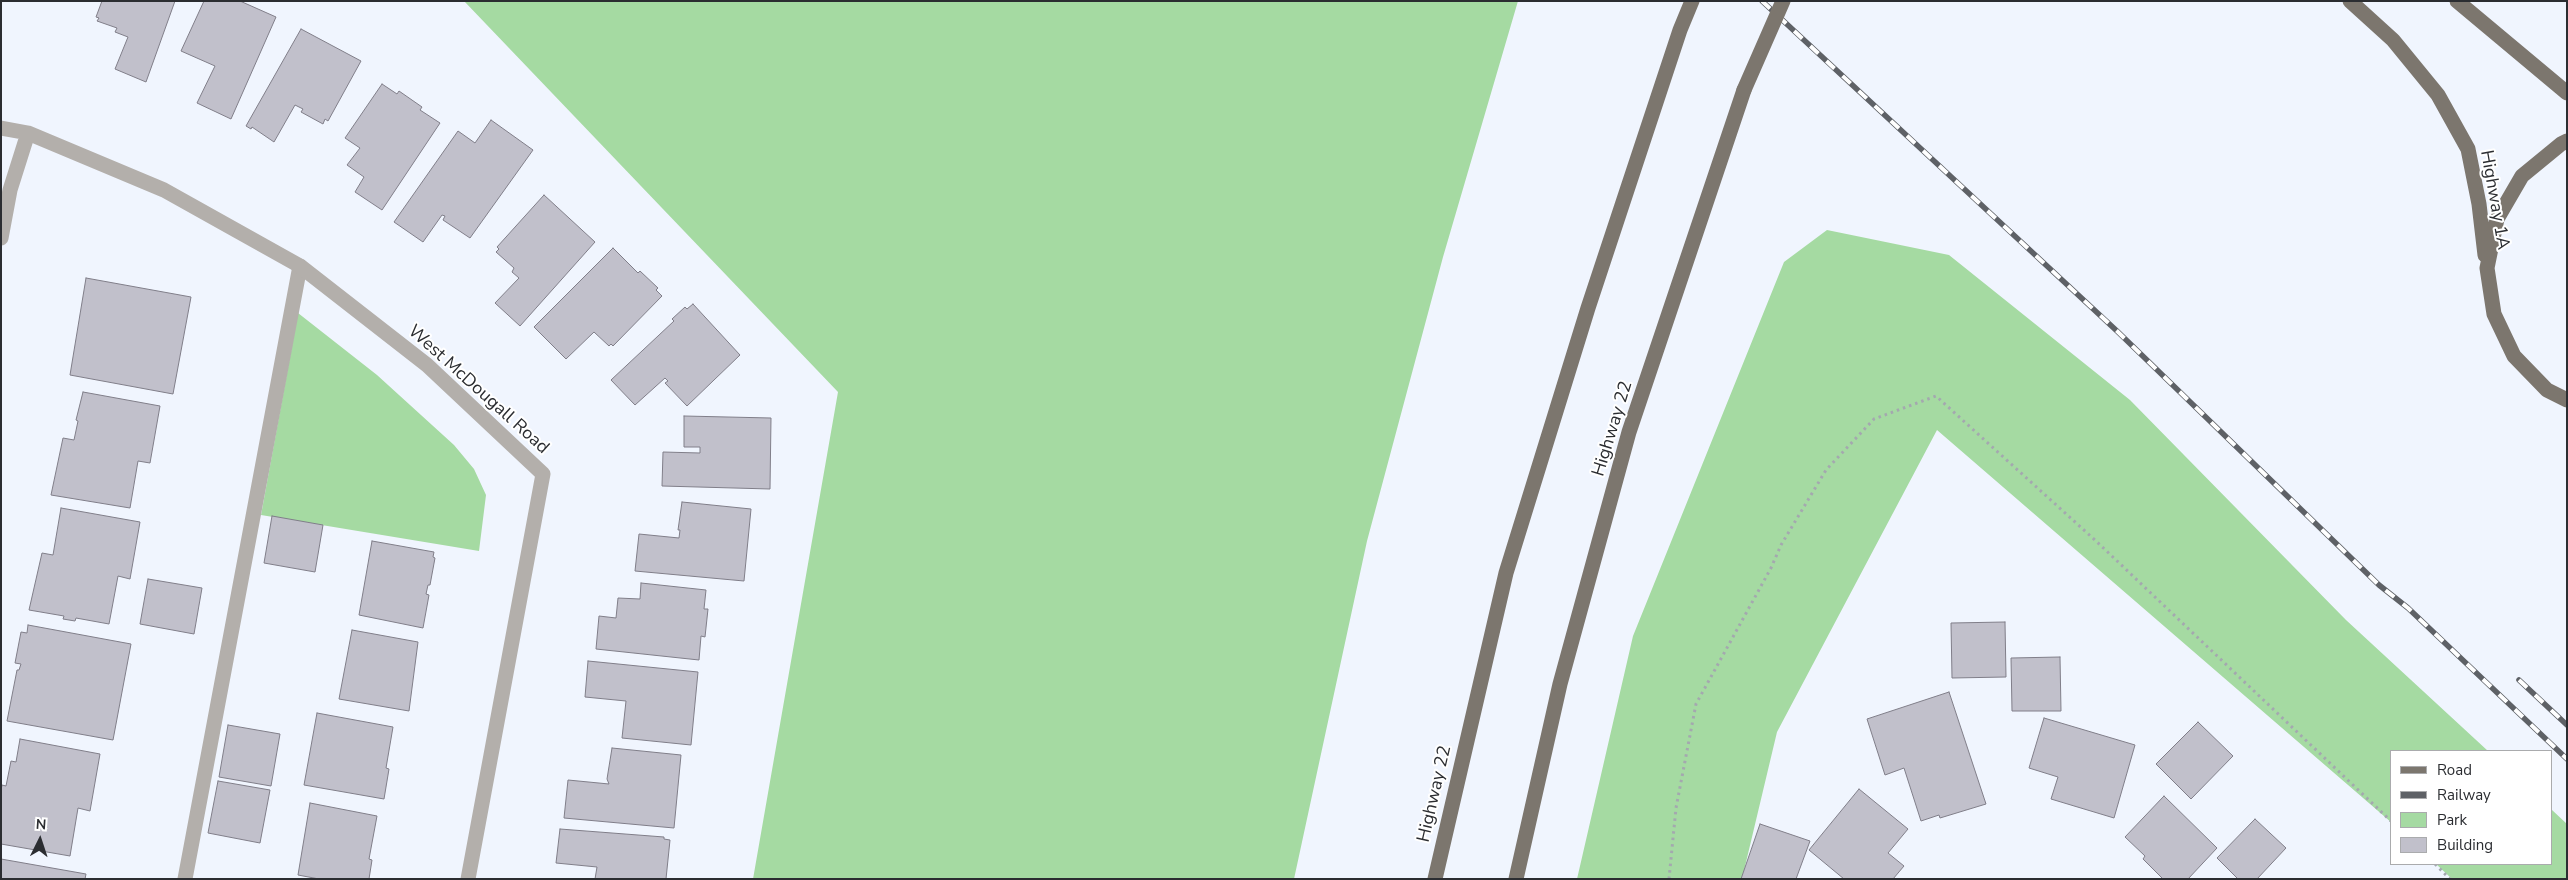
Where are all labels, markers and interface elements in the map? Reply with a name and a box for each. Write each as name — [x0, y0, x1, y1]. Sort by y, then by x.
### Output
street label: Highway 1A — [2475, 149, 2513, 251]
street label: West McDougall Road — [403, 321, 553, 459]
street label: Highway 22 — [1588, 379, 1638, 479]
street label: Highway 22 — [1413, 744, 1457, 844]
legend — [2390, 750, 2553, 865]
text: Road — [2437, 760, 2472, 780]
text: Railway — [2437, 785, 2491, 805]
text: Park — [2437, 810, 2467, 830]
north arrow — [15, 815, 65, 865]
text: N — [35, 815, 47, 834]
text: Building — [2437, 835, 2493, 855]

